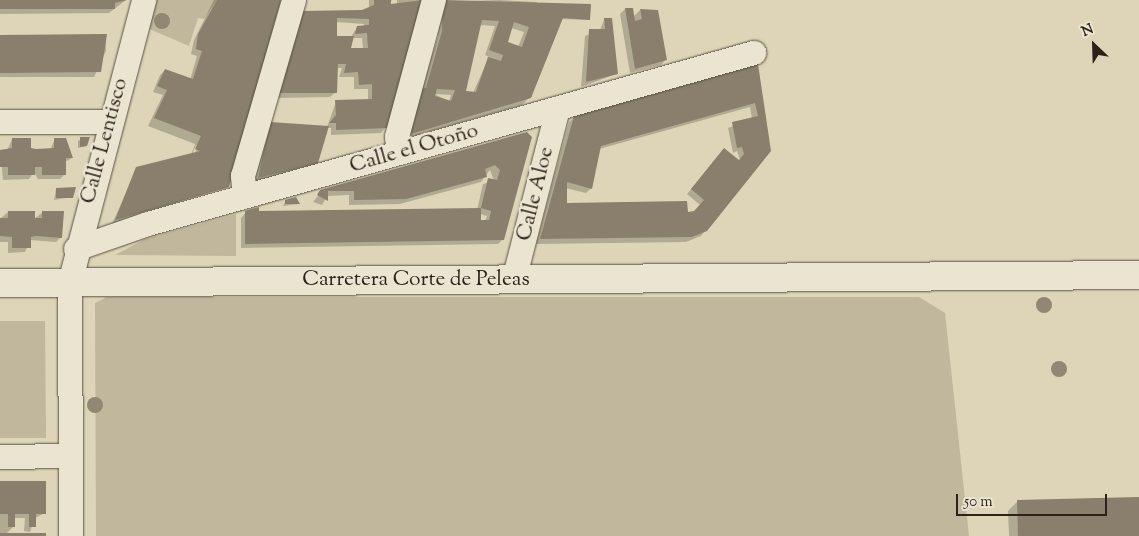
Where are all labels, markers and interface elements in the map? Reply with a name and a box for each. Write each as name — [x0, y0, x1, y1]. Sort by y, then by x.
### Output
north arrow — [1069, 20, 1119, 70]
text: N — [1079, 20, 1097, 43]
street label: Calle Lentisco — [76, 75, 134, 207]
street label: Calle el Otoño — [347, 119, 481, 179]
street label: Calle Aloe — [512, 144, 560, 244]
street label: Carretera Corte de Peleas — [302, 267, 530, 293]
scale bar — [959, 484, 1110, 516]
text: 50 m — [964, 492, 993, 513]

